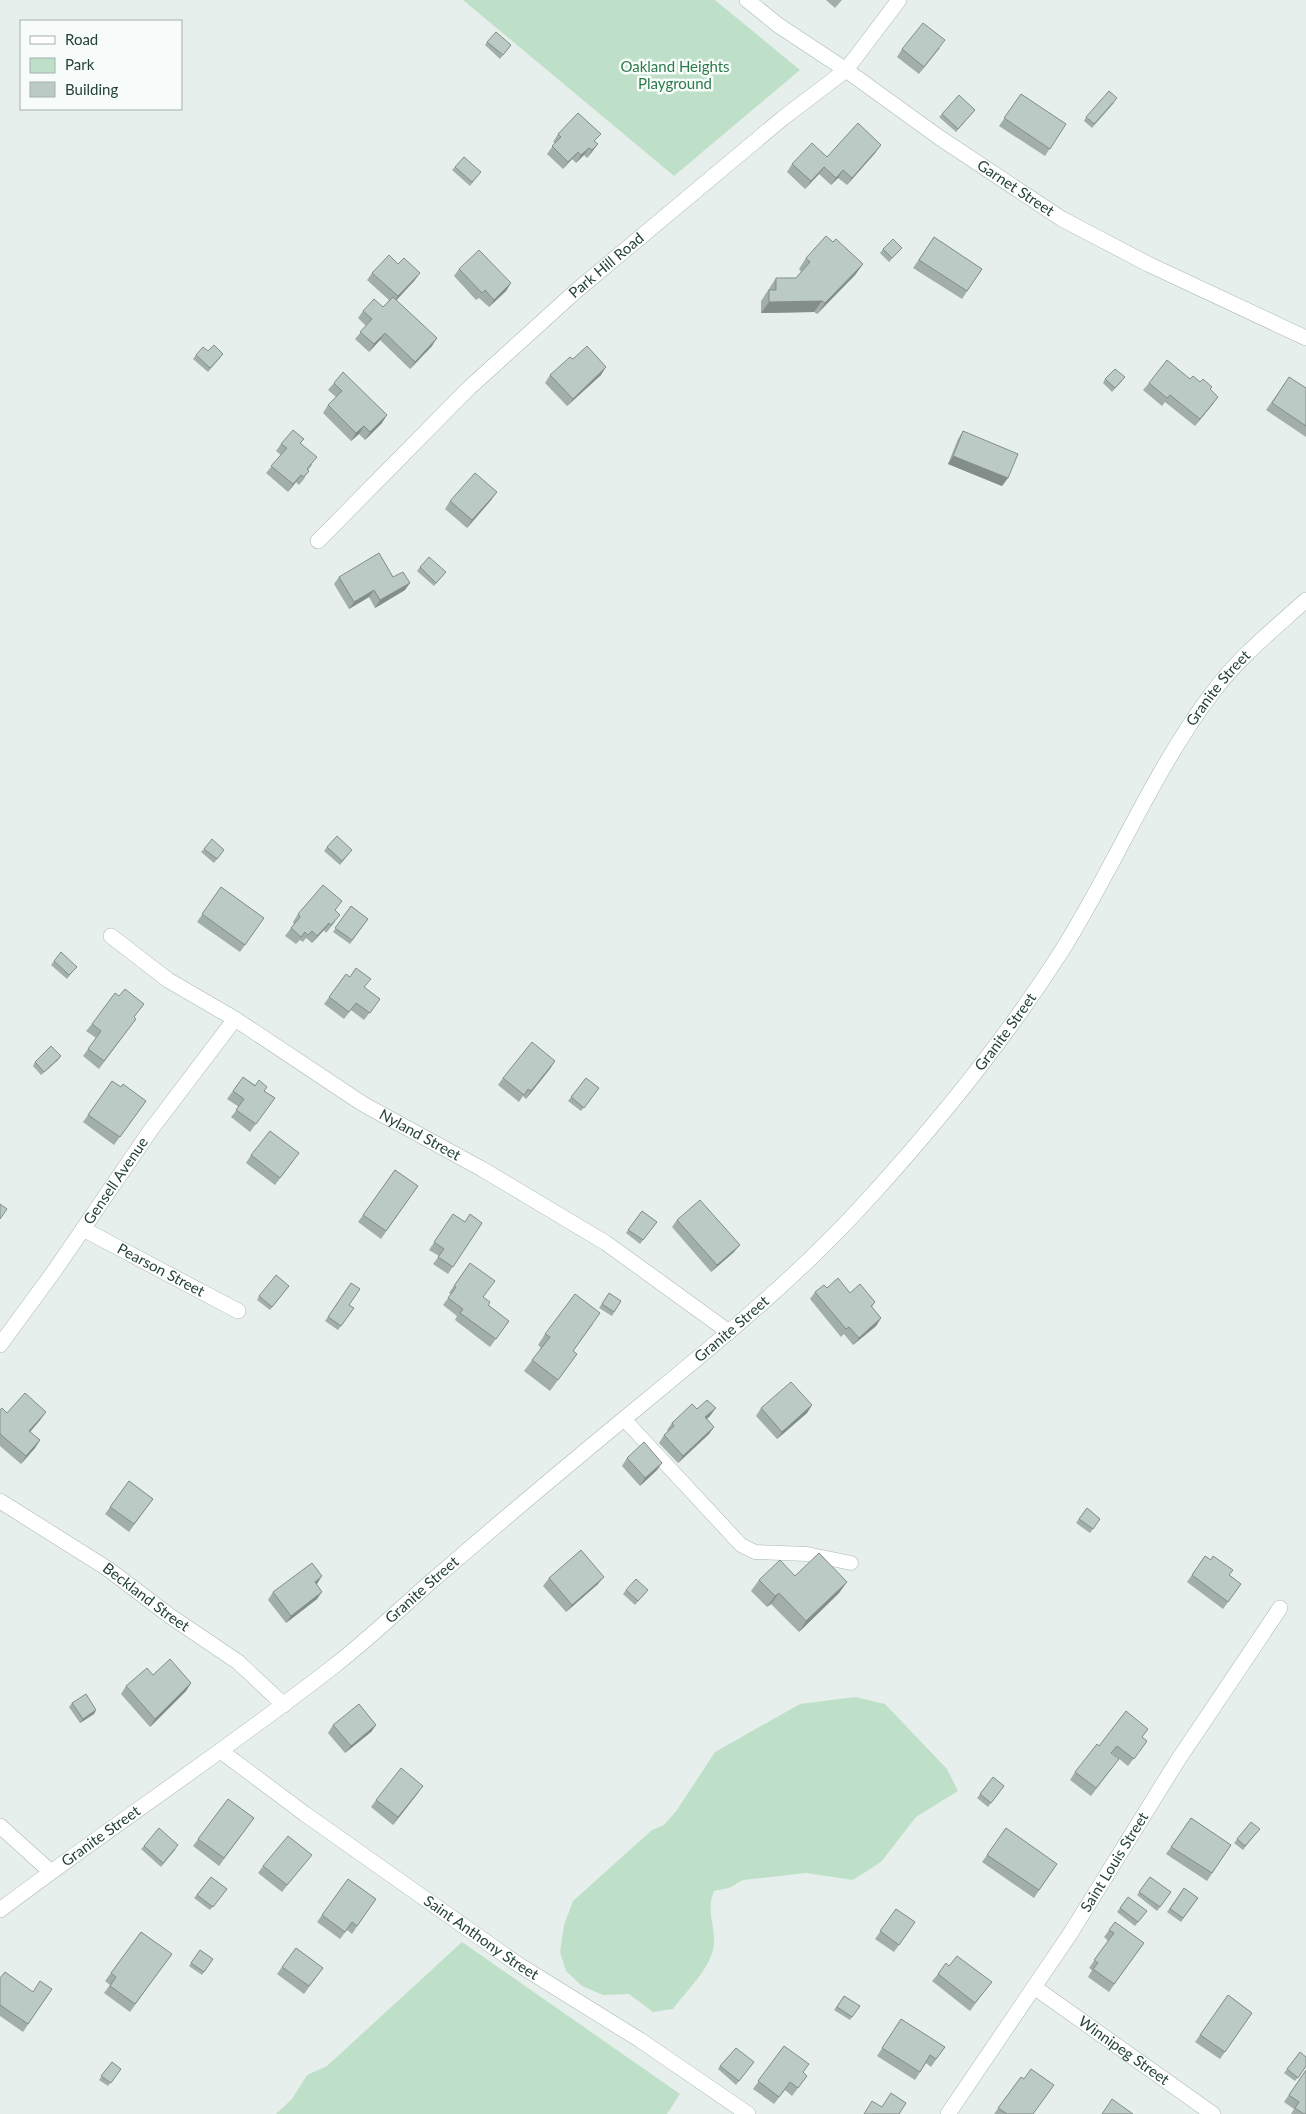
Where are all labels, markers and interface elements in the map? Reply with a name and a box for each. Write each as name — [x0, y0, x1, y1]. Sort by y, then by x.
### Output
legend — [20, 20, 182, 110]
text: Road — [65, 30, 98, 48]
text: Park — [65, 55, 95, 73]
park label: Oakland Heights Playground — [620, 57, 730, 92]
text: Building — [65, 80, 118, 98]
street label: Garnet Street — [974, 155, 1059, 220]
street label: Park Hill Road — [564, 228, 647, 301]
street label: Granite Street — [1182, 645, 1254, 729]
street label: Granite Street — [970, 988, 1040, 1074]
street label: Nyland Street — [376, 1105, 465, 1164]
street label: Gensell Avenue — [79, 1133, 151, 1227]
street label: Pearson Street — [115, 1239, 209, 1300]
street label: Granite Street — [690, 1291, 772, 1365]
street label: Granite Street — [381, 1552, 462, 1627]
street label: Beckland Street — [100, 1558, 194, 1635]
street label: Granite Street — [58, 1801, 144, 1870]
street label: Saint Louis Street — [1076, 1808, 1152, 1915]
street label: Saint Anthony Street — [421, 1891, 543, 1983]
street label: Winnipeg Street — [1075, 2012, 1174, 2088]

